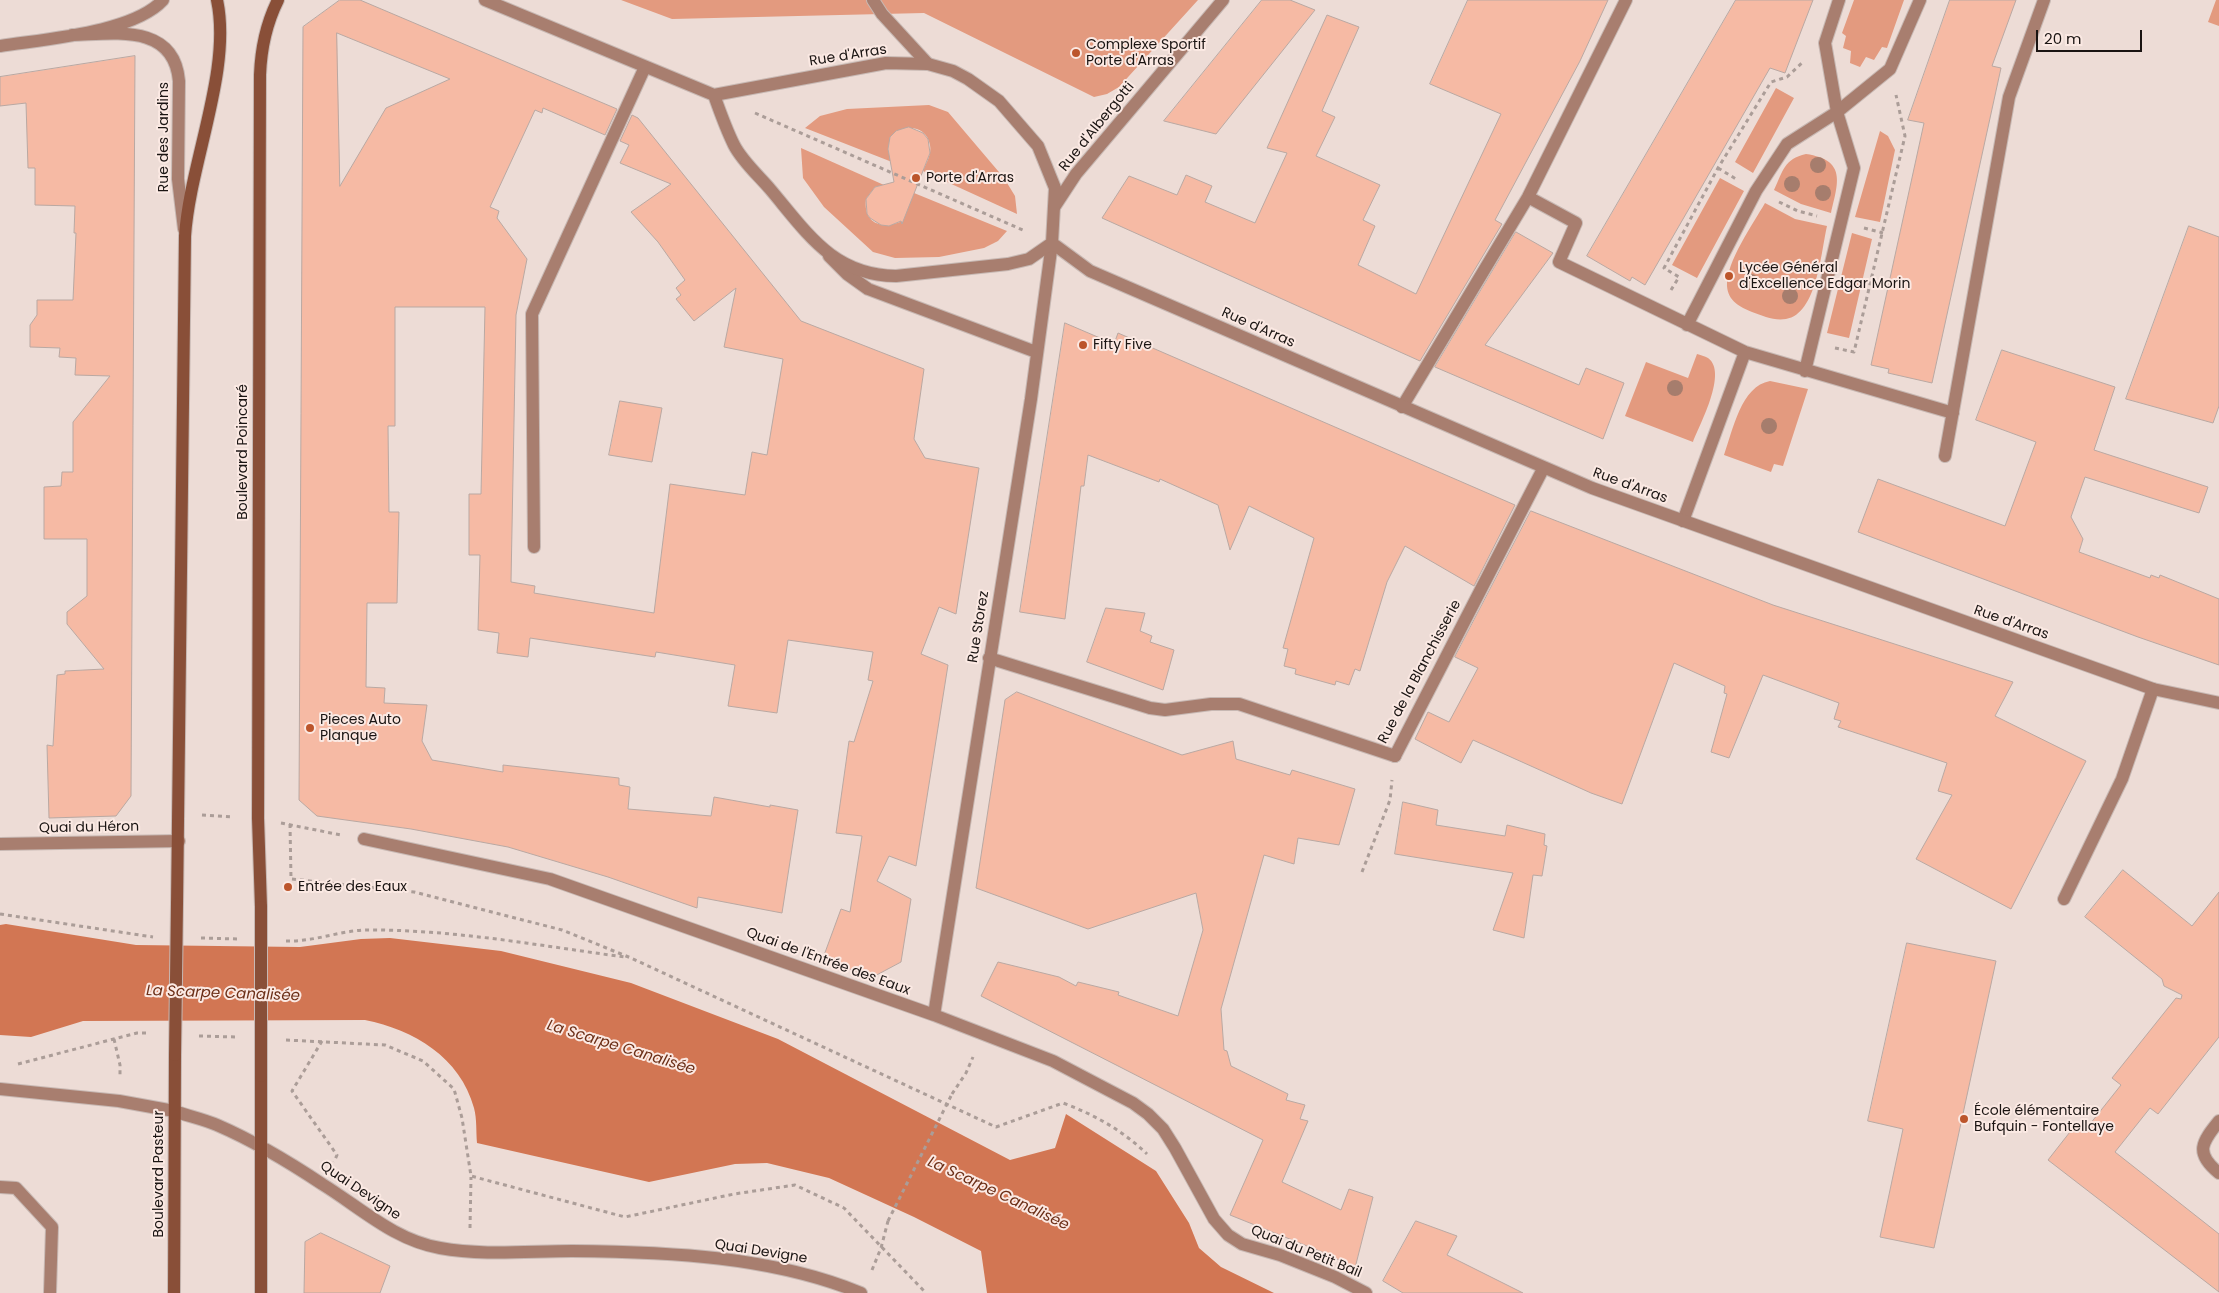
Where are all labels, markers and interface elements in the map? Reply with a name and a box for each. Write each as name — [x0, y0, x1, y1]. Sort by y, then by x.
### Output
scale bar — [2039, 20, 2145, 52]
text: 20 m — [2044, 28, 2082, 49]
place label: Complexe Sportif Porte d'Arras — [1086, 37, 1206, 70]
street label: Rue d'Arras — [808, 42, 888, 70]
marker: Complexe Sportif Porte d'Arras — [1070, 47, 1082, 59]
street label: Rue d'Albergotti — [1056, 79, 1138, 175]
street label: Rue des Jardins — [156, 82, 172, 192]
place label: Porte d'Arras — [926, 170, 1014, 186]
marker: Porte d'Arras — [910, 172, 922, 184]
place label: Lycée Général d'Excellence Edgar Morin — [1739, 260, 1910, 292]
marker: Lycée Général d'Excellence Edgar Morin — [1723, 270, 1735, 282]
street label: Rue d'Arras — [1219, 304, 1297, 352]
place label: Fifty Five — [1093, 337, 1152, 353]
marker: Fifty Five — [1077, 339, 1089, 351]
street label: Boulevard Poincaré — [235, 384, 251, 520]
street label: Rue d'Arras — [1590, 465, 1670, 507]
street label: Rue Storez — [965, 590, 993, 664]
street label: Rue de la Blanchisserie — [1375, 597, 1465, 747]
street label: Rue d'Arras — [1971, 602, 2051, 644]
place label: Pieces Auto Planque — [320, 712, 401, 744]
marker: Pieces Auto Planque — [304, 722, 316, 734]
street label: Quai du Héron — [39, 819, 139, 837]
place label: Entrée des Eaux — [298, 879, 407, 895]
marker: Entrée des Eaux — [282, 881, 294, 893]
street label: Quai de l'Entrée des Eaux — [744, 924, 912, 1000]
water label: La Scarpe Canalisée — [146, 982, 300, 1006]
water label: La Scarpe Canalisée — [545, 1017, 697, 1079]
place label: École élémentaire Bufquin - Fontellaye — [1974, 1103, 2114, 1136]
street label: Boulevard Pasteur — [151, 1110, 167, 1238]
marker: École élémentaire Bufquin - Fontellaye — [1958, 1113, 1970, 1125]
water label: La Scarpe Canalisée — [924, 1153, 1072, 1235]
street label: Quai Devigne — [316, 1158, 404, 1224]
street label: Quai du Petit Bail — [1248, 1222, 1364, 1282]
street label: Quai Devigne — [713, 1236, 809, 1268]

